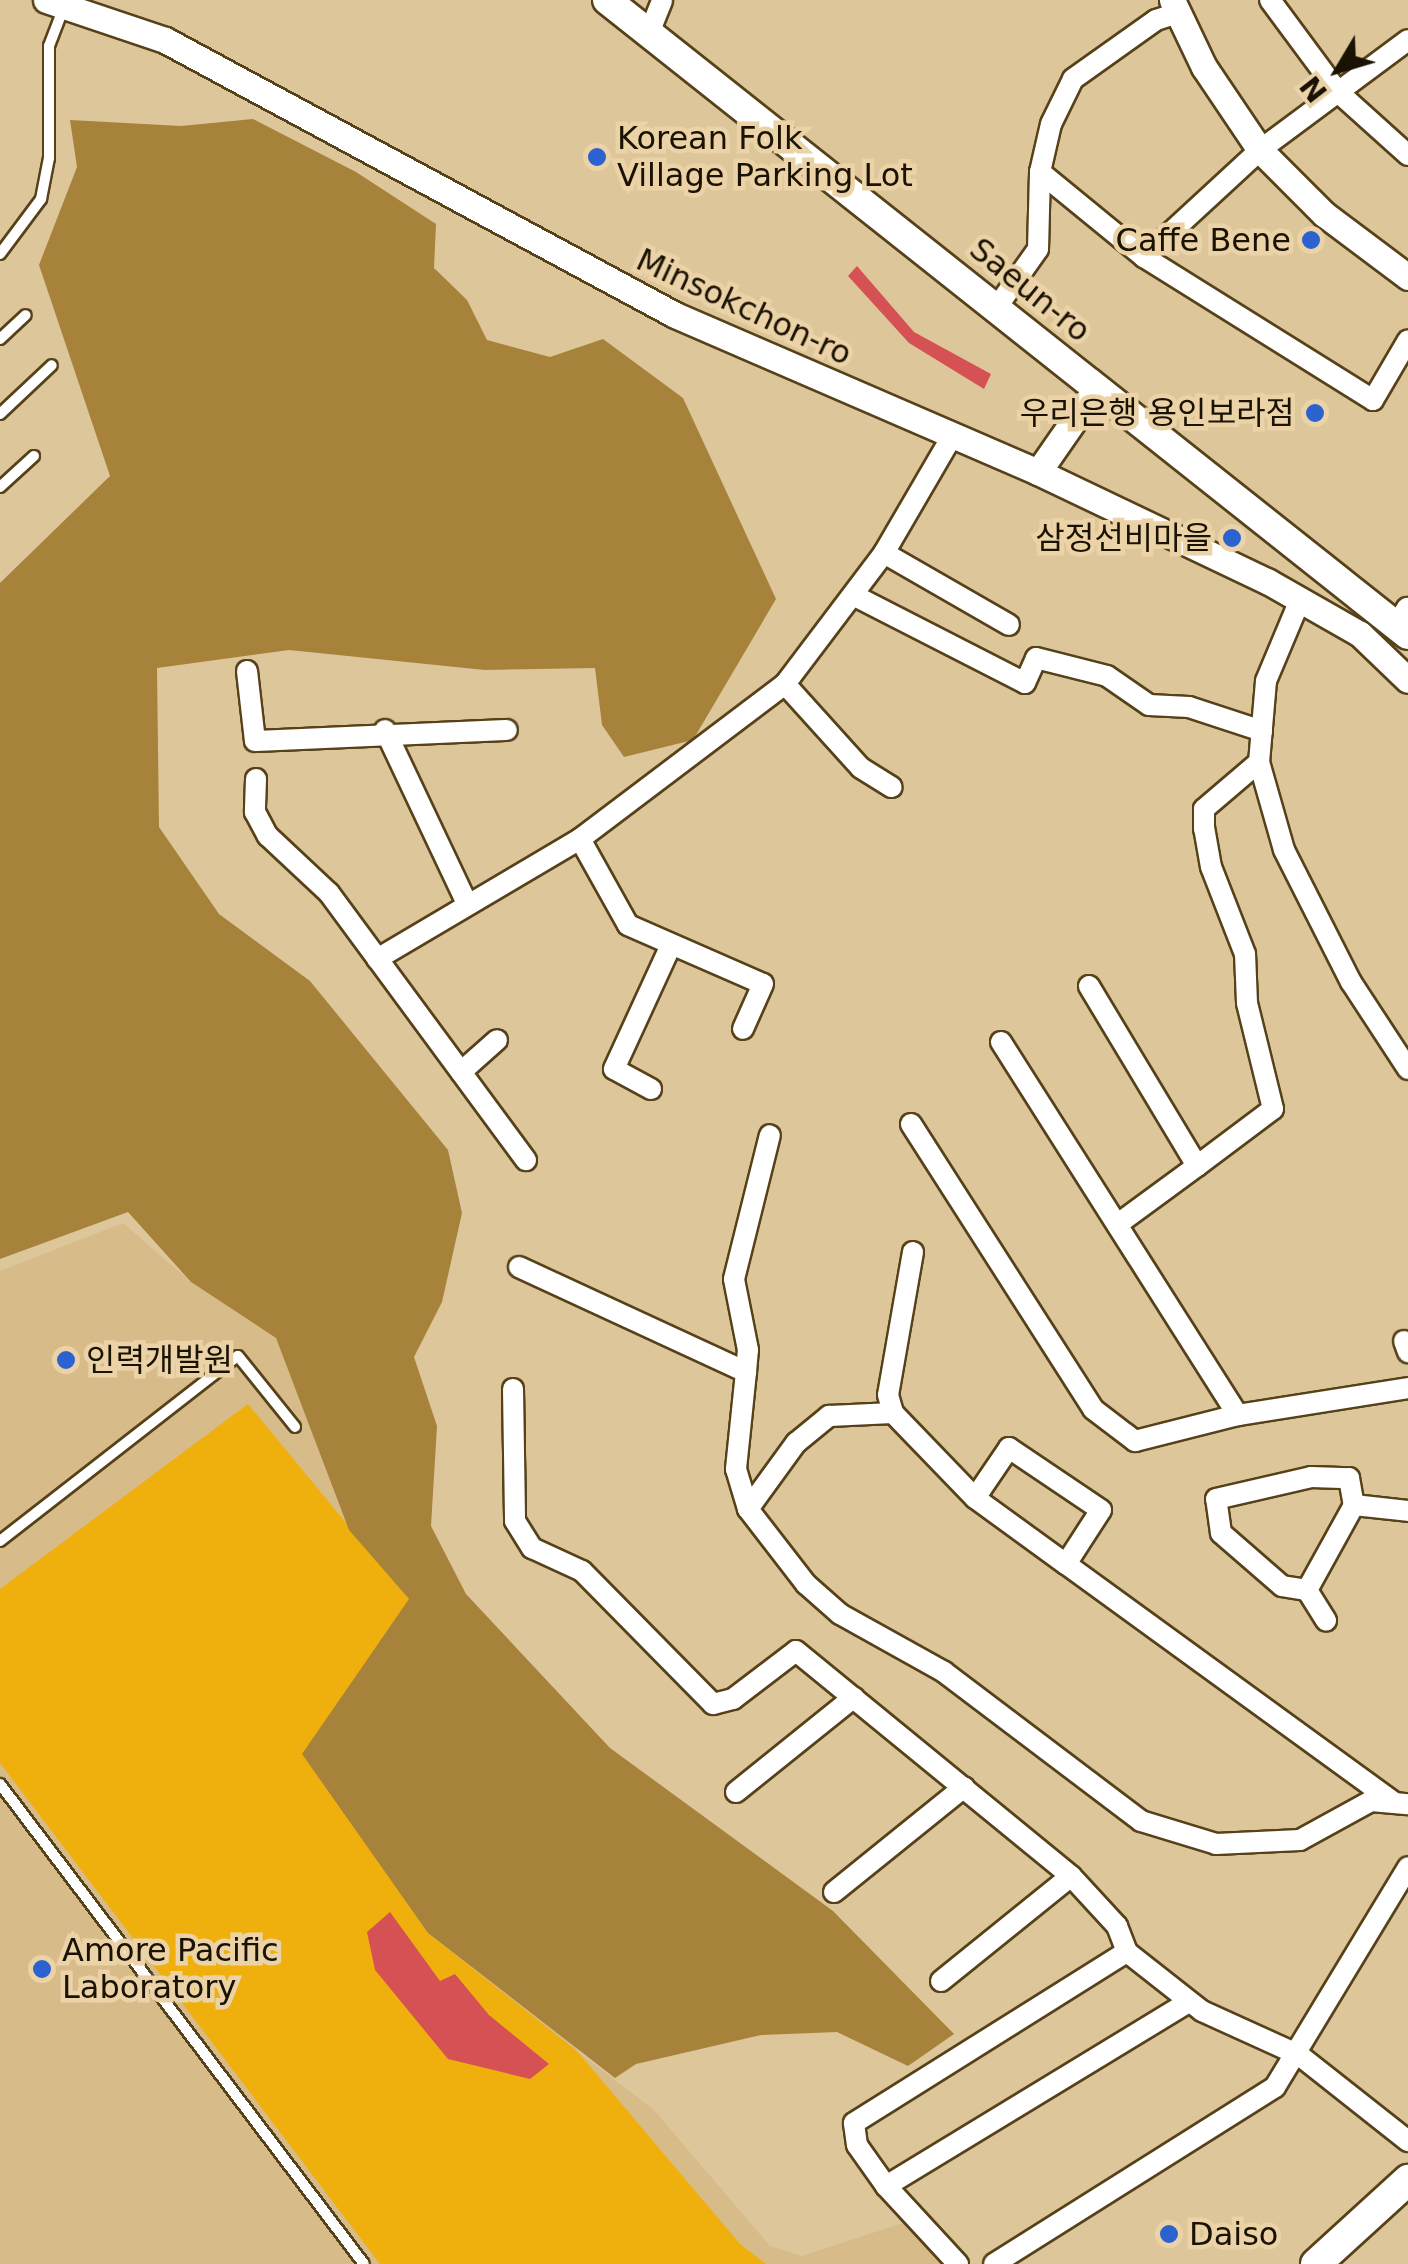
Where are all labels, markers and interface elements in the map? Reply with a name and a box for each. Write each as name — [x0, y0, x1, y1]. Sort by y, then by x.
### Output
north arrow — [1288, 20, 1388, 120]
text: N — [1294, 69, 1334, 108]
place label: Korean Folk Village Parking Lot — [617, 120, 913, 195]
marker: Korean Folk Village Parking Lot — [586, 146, 608, 168]
place label: Caffe Bene — [1116, 221, 1291, 259]
marker: Caffe Bene — [1300, 229, 1322, 251]
street label: Saeun-ro — [962, 230, 1098, 350]
street label: Minsokchon-ro — [630, 240, 858, 374]
place label: 우리은행 용인보라점 — [1020, 394, 1295, 432]
marker: 우리은행 용인보라점 — [1304, 402, 1326, 424]
place label: 삼정선비마을 — [1035, 519, 1212, 557]
marker: 삼정선비마을 — [1221, 527, 1243, 549]
place label: 인력개발원 — [86, 1341, 233, 1379]
marker: 인력개발원 — [55, 1349, 77, 1371]
place label: Amore Pacific Laboratory — [62, 1932, 279, 2007]
marker: Amore Pacific Laboratory — [31, 1958, 53, 1980]
place label: Daiso — [1189, 2215, 1278, 2253]
marker: Daiso — [1158, 2223, 1180, 2245]

